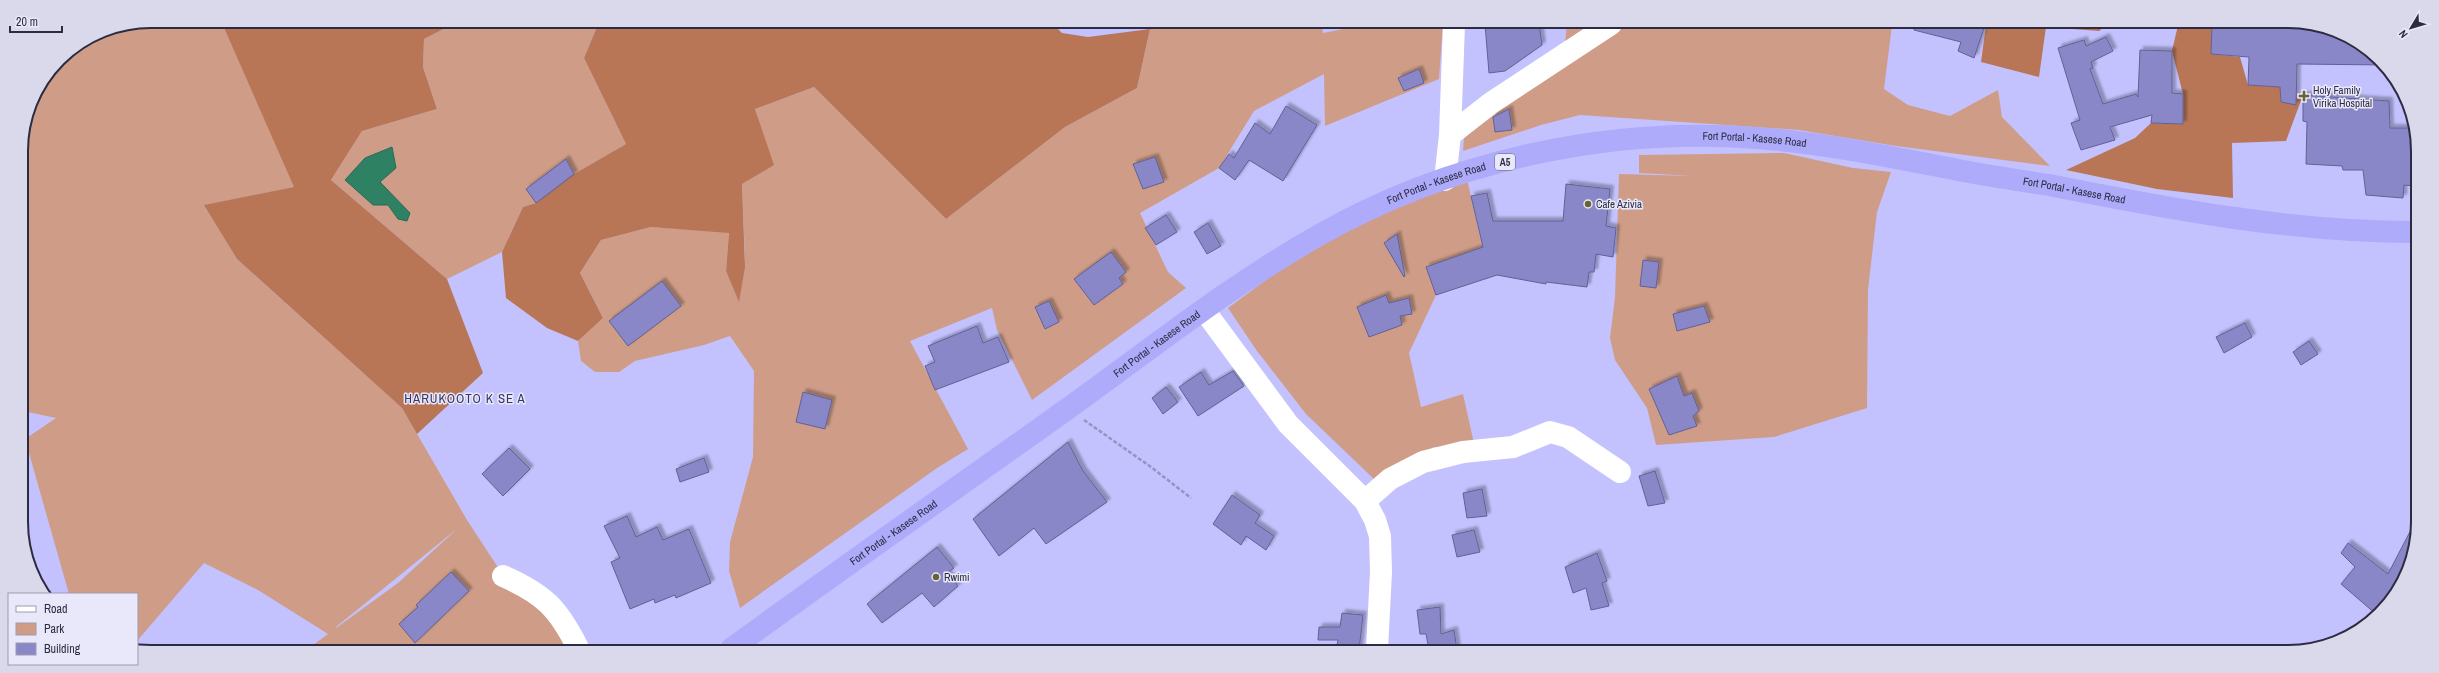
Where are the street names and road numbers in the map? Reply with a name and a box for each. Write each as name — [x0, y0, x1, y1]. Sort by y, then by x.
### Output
street label: Fort Portal - Kasese Road — [1703, 129, 1807, 150]
road number: A5 — [1495, 154, 1515, 170]
street label: Fort Portal - Kasese Road — [1385, 159, 1487, 207]
street label: Fort Portal - Kasese Road — [2022, 174, 2127, 207]
street label: Fort Portal - Kasese Road — [1110, 307, 1203, 380]
street label: Fort Portal - Kasese Road — [847, 497, 940, 568]

